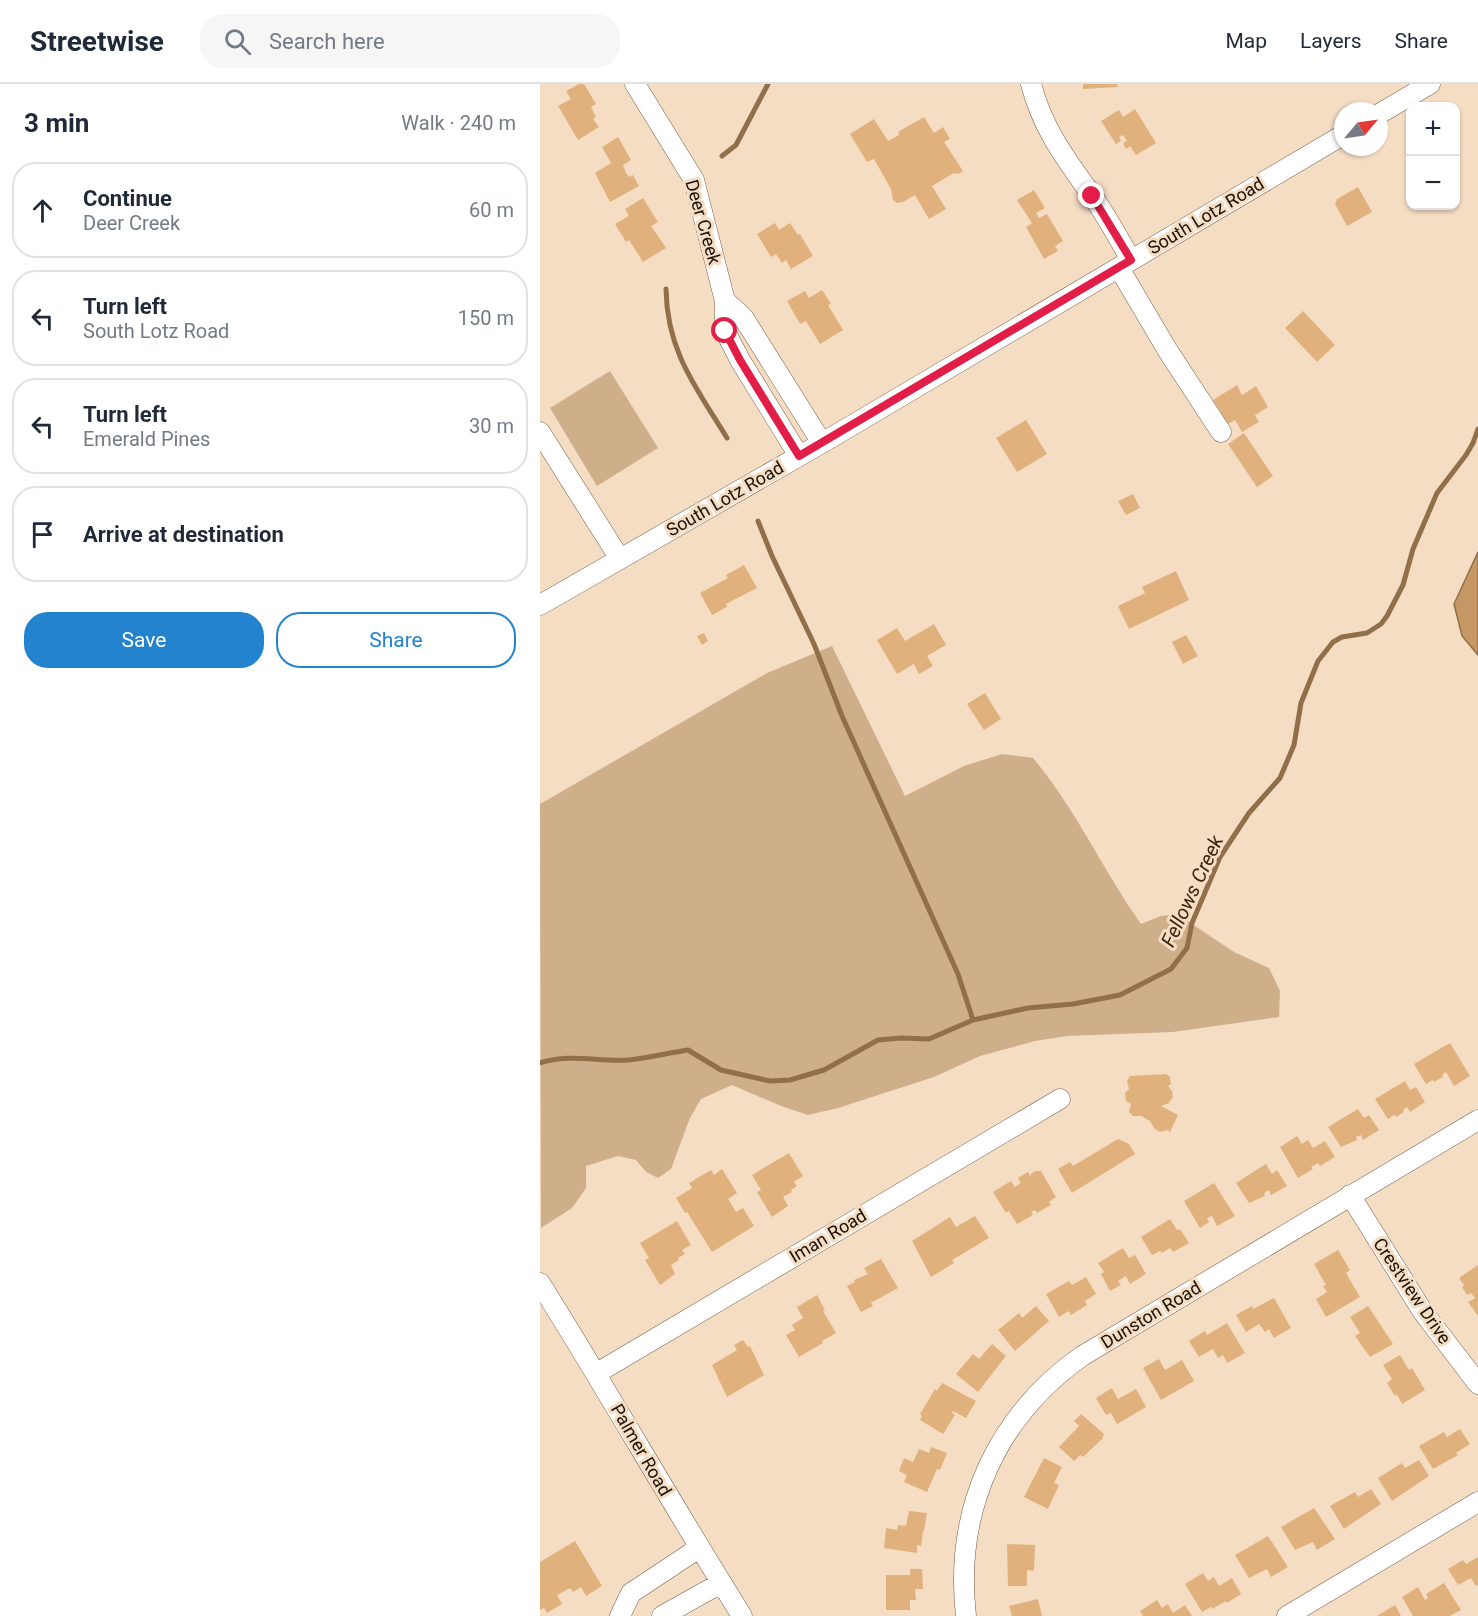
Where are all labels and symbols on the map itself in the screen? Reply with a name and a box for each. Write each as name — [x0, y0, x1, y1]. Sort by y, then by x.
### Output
north arrow — [1334, 102, 1388, 156]
street label: South Lotz Road — [1144, 173, 1268, 258]
street label: Deer Creek — [681, 177, 726, 268]
route end — [1078, 182, 1104, 208]
route start — [711, 317, 737, 343]
street label: South Lotz Road — [662, 457, 787, 541]
water label: Fellows Creek — [1156, 830, 1229, 951]
street label: Iman Road — [785, 1204, 870, 1267]
street label: Crestview Drive — [1369, 1234, 1456, 1348]
street label: Dunston Road — [1097, 1277, 1204, 1353]
street label: Palmer Road — [607, 1400, 676, 1499]

